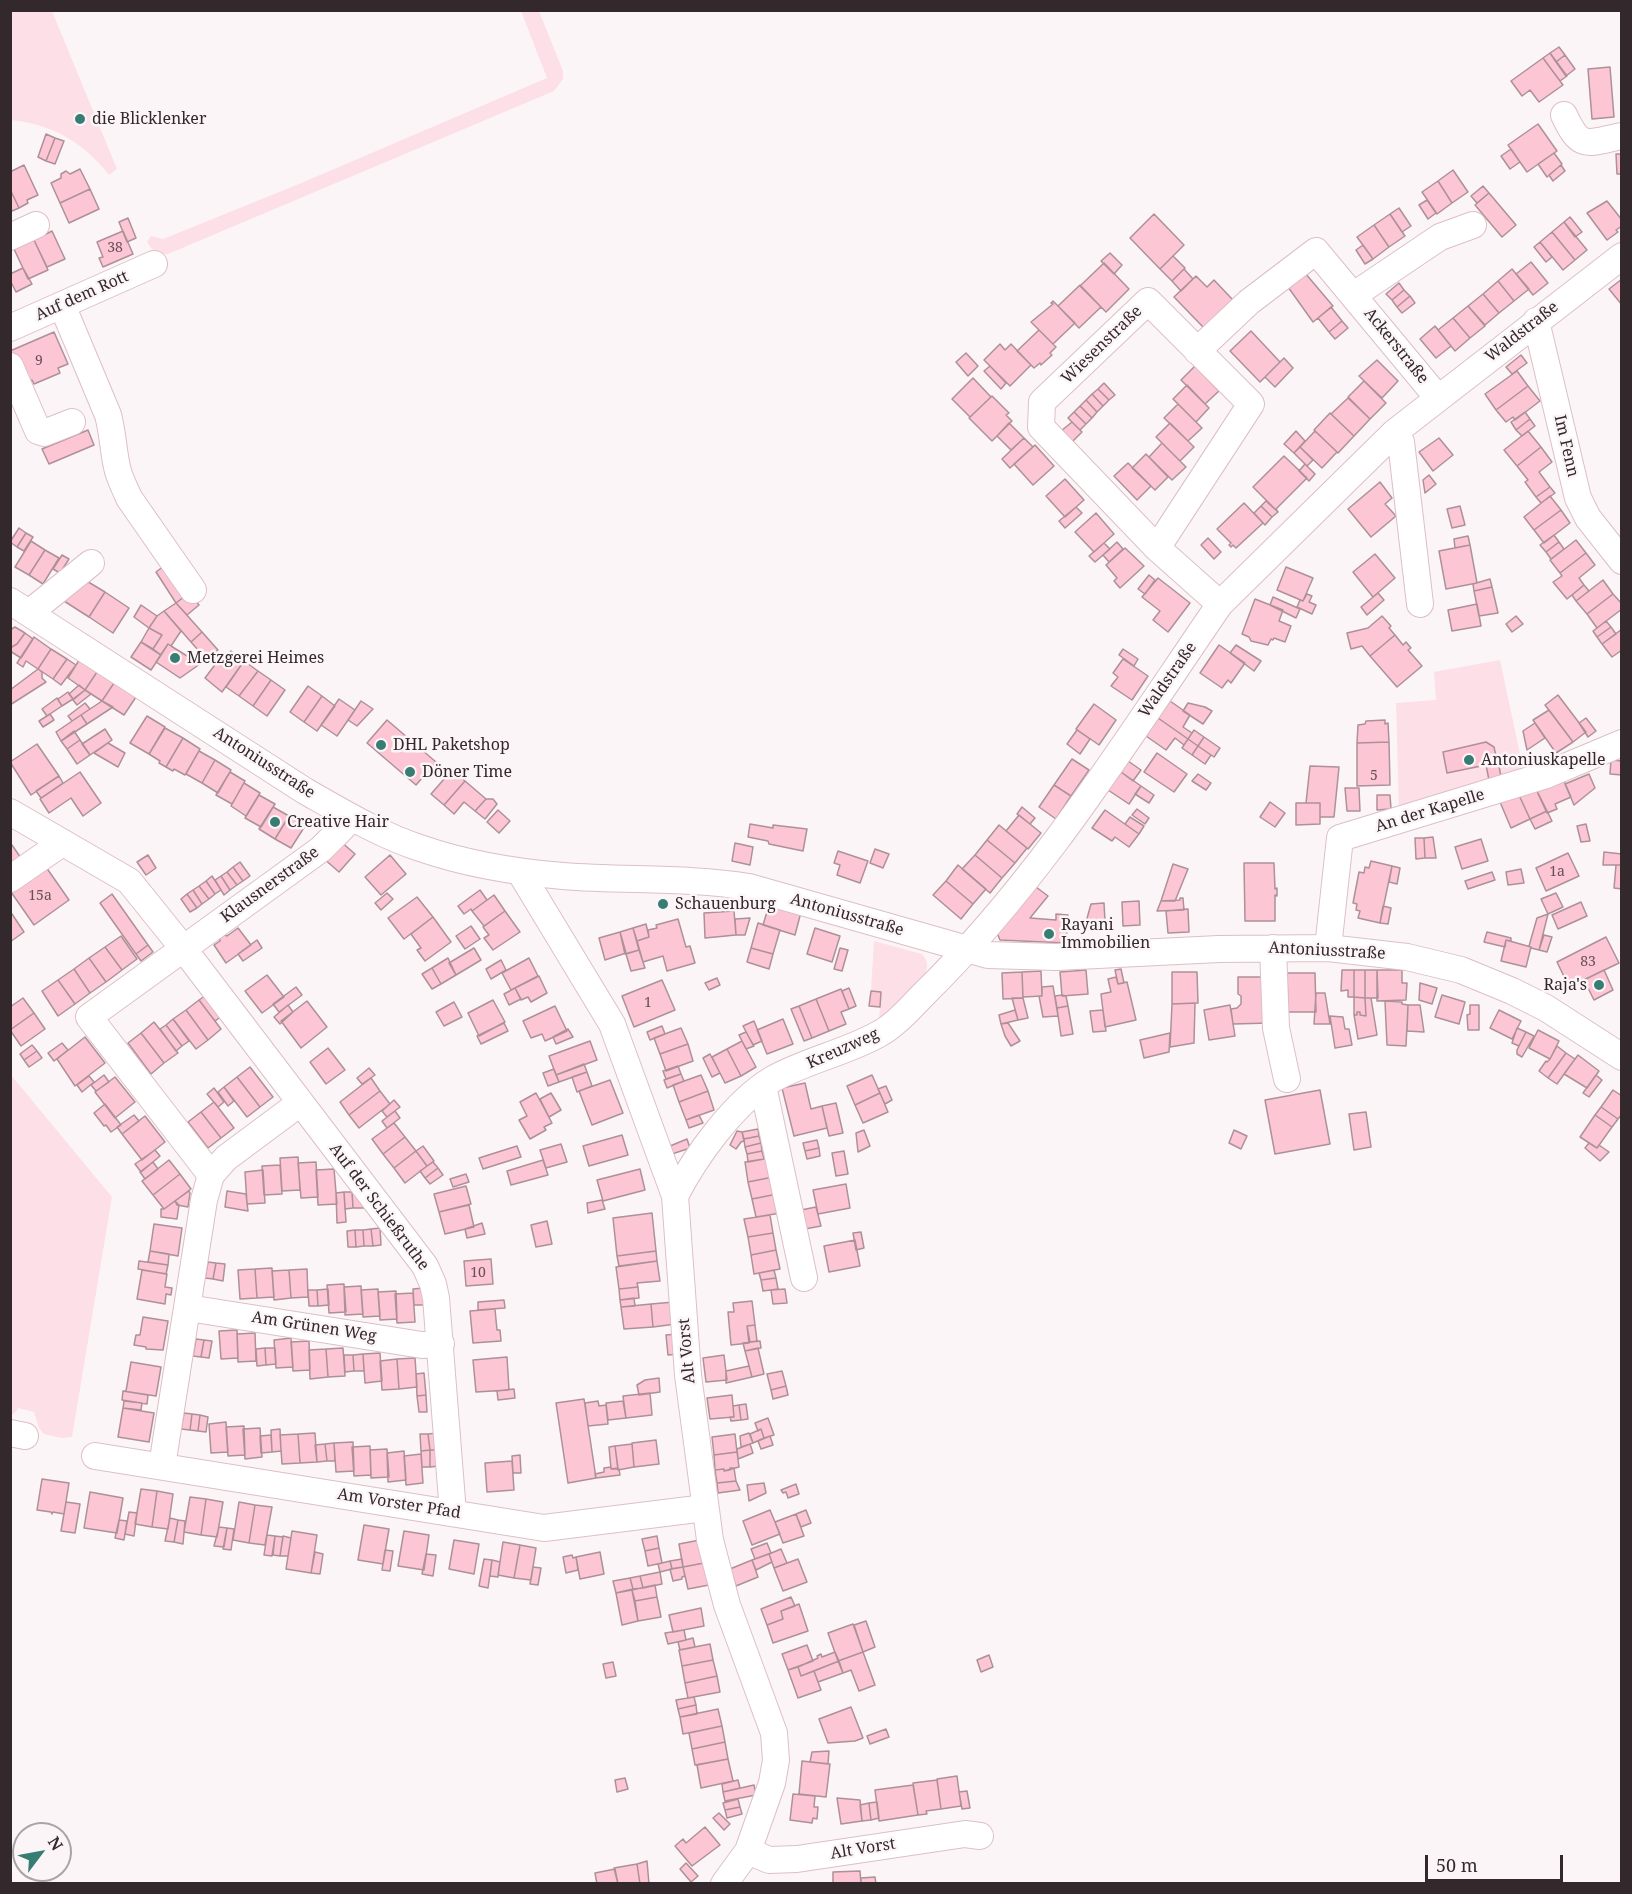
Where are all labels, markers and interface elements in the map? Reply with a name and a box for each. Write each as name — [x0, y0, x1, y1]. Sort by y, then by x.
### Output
place label: die Blicklenker — [92, 109, 206, 129]
marker: die Blicklenker — [73, 112, 87, 126]
house number: 38 — [107, 240, 123, 256]
street label: Auf dem Rott — [32, 267, 132, 325]
street label: Waldstraße — [1482, 298, 1562, 366]
street label: Wiesenstraße — [1058, 302, 1146, 388]
street label: Ackerstraße — [1360, 304, 1432, 388]
house number: 9 — [35, 353, 43, 369]
street label: Im Fenn — [1550, 413, 1582, 479]
street label: Waldstraße — [1135, 639, 1201, 721]
place label: Metzgerei Heimes — [187, 648, 324, 668]
marker: Metzgerei Heimes — [168, 651, 182, 665]
street label: Antoniusstraße — [210, 723, 318, 803]
place label: DHL Paketshop — [393, 735, 510, 755]
marker: DHL Paketshop — [374, 738, 388, 752]
place label: Antoniuskapelle — [1481, 750, 1606, 770]
marker: Antoniuskapelle — [1462, 753, 1476, 767]
place label: Döner Time — [422, 762, 512, 782]
marker: Döner Time — [403, 765, 417, 779]
house number: 5 — [1370, 768, 1378, 784]
street label: An der Kapelle — [1373, 785, 1487, 837]
place label: Creative Hair — [287, 812, 389, 832]
marker: Creative Hair — [268, 815, 282, 829]
street label: Klausnerstraße — [217, 843, 323, 927]
house number: 1a — [1549, 864, 1565, 880]
house number: 15a — [28, 888, 52, 904]
street label: Antoniusstraße — [788, 890, 906, 940]
place label: Schauenburg — [675, 894, 776, 914]
marker: Schauenburg — [656, 897, 670, 911]
place label: Rayani Immobilien — [1061, 915, 1150, 953]
marker: Rayani Immobilien — [1042, 927, 1056, 941]
street label: Antoniusstraße — [1268, 938, 1386, 964]
house number: 83 — [1580, 954, 1596, 970]
place label: Raja's — [1544, 975, 1587, 995]
marker: Raja's — [1592, 978, 1606, 992]
house number: 1 — [644, 995, 652, 1011]
street label: Kreuzweg — [804, 1025, 882, 1073]
street label: Auf der Schießruthe — [325, 1140, 433, 1274]
house number: 10 — [470, 1265, 486, 1281]
street label: Am Grünen Weg — [250, 1308, 378, 1346]
street label: Alt Vorst — [675, 1318, 699, 1384]
street label: Am Vorster Pfad — [336, 1485, 462, 1523]
north arrow — [12, 1822, 72, 1882]
text: N — [43, 1832, 68, 1855]
street label: Alt Vorst — [829, 1834, 897, 1864]
scale bar — [1428, 1843, 1566, 1881]
text: 50 m — [1436, 1853, 1478, 1877]

